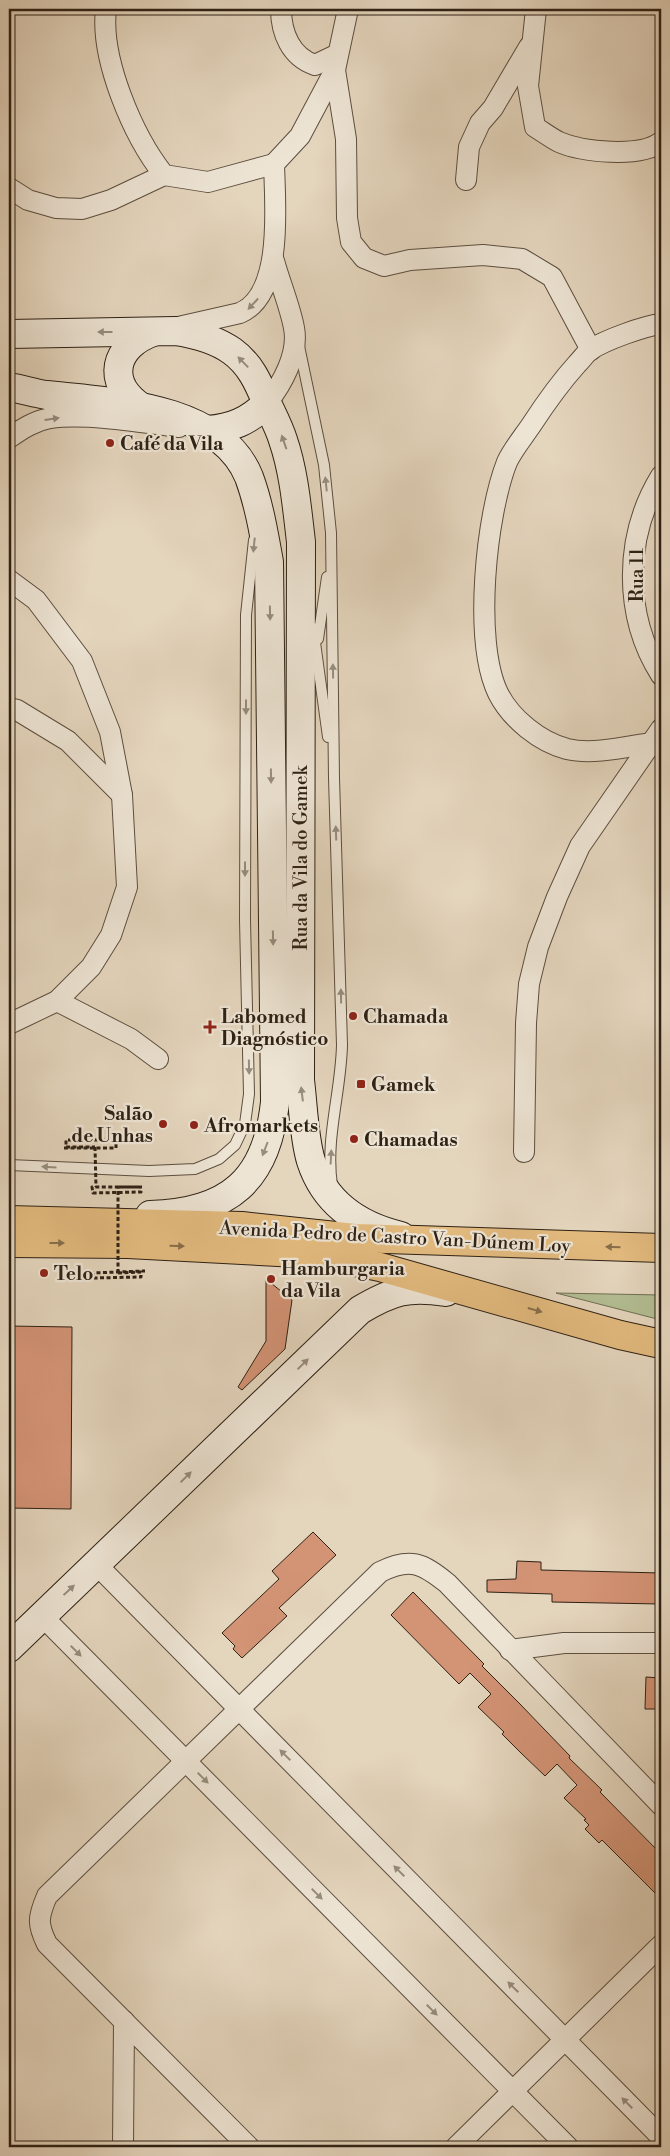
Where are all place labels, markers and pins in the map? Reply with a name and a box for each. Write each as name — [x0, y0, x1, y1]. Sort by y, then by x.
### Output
place label: Café da Vila — [120, 432, 224, 456]
marker: Café da Vila — [104, 437, 116, 449]
place label: Labomed Diagnóstico — [221, 1005, 328, 1051]
place label: Chamada — [363, 1005, 449, 1029]
marker: Chamada — [347, 1010, 359, 1022]
marker: Labomed Diagnóstico — [203, 1020, 217, 1034]
place label: Gamek — [371, 1073, 436, 1097]
marker: Gamek — [355, 1078, 367, 1090]
place label: Salão de Unhas — [71, 1102, 153, 1148]
place label: Afromarkets — [203, 1114, 318, 1138]
marker: Salão de Unhas — [157, 1118, 169, 1130]
marker: Afromarkets — [188, 1119, 200, 1131]
place label: Chamadas — [364, 1128, 458, 1152]
marker: Chamadas — [348, 1133, 360, 1145]
place label: Hamburgaria da Vila — [281, 1257, 406, 1303]
place label: Telo — [54, 1262, 94, 1286]
marker: Telo — [38, 1267, 50, 1279]
marker: Hamburgaria da Vila — [265, 1273, 277, 1285]

